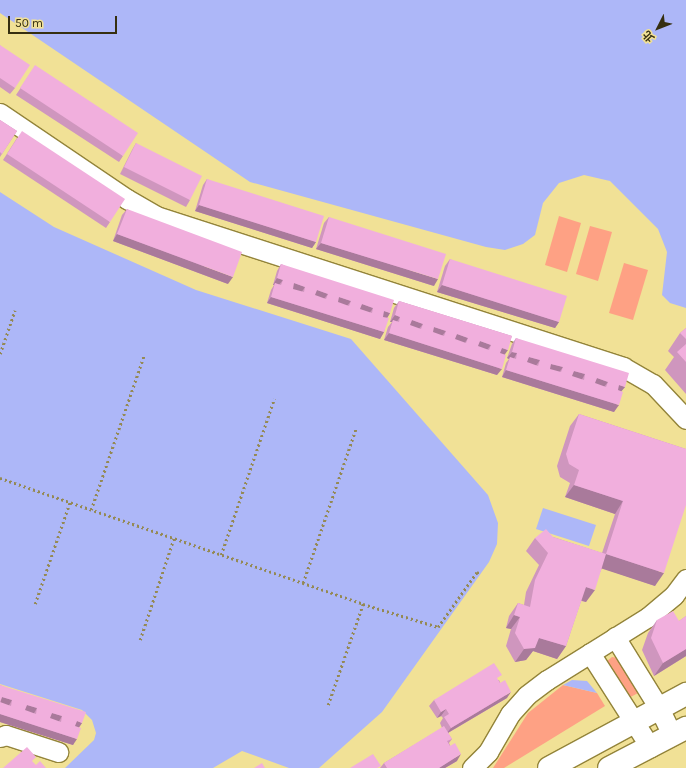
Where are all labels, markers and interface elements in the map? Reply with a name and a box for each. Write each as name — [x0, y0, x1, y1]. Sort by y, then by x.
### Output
scale bar — [10, 8, 119, 34]
north arrow — [638, 8, 678, 48]
text: 50 m — [15, 16, 43, 30]
text: 北 — [640, 28, 657, 45]

